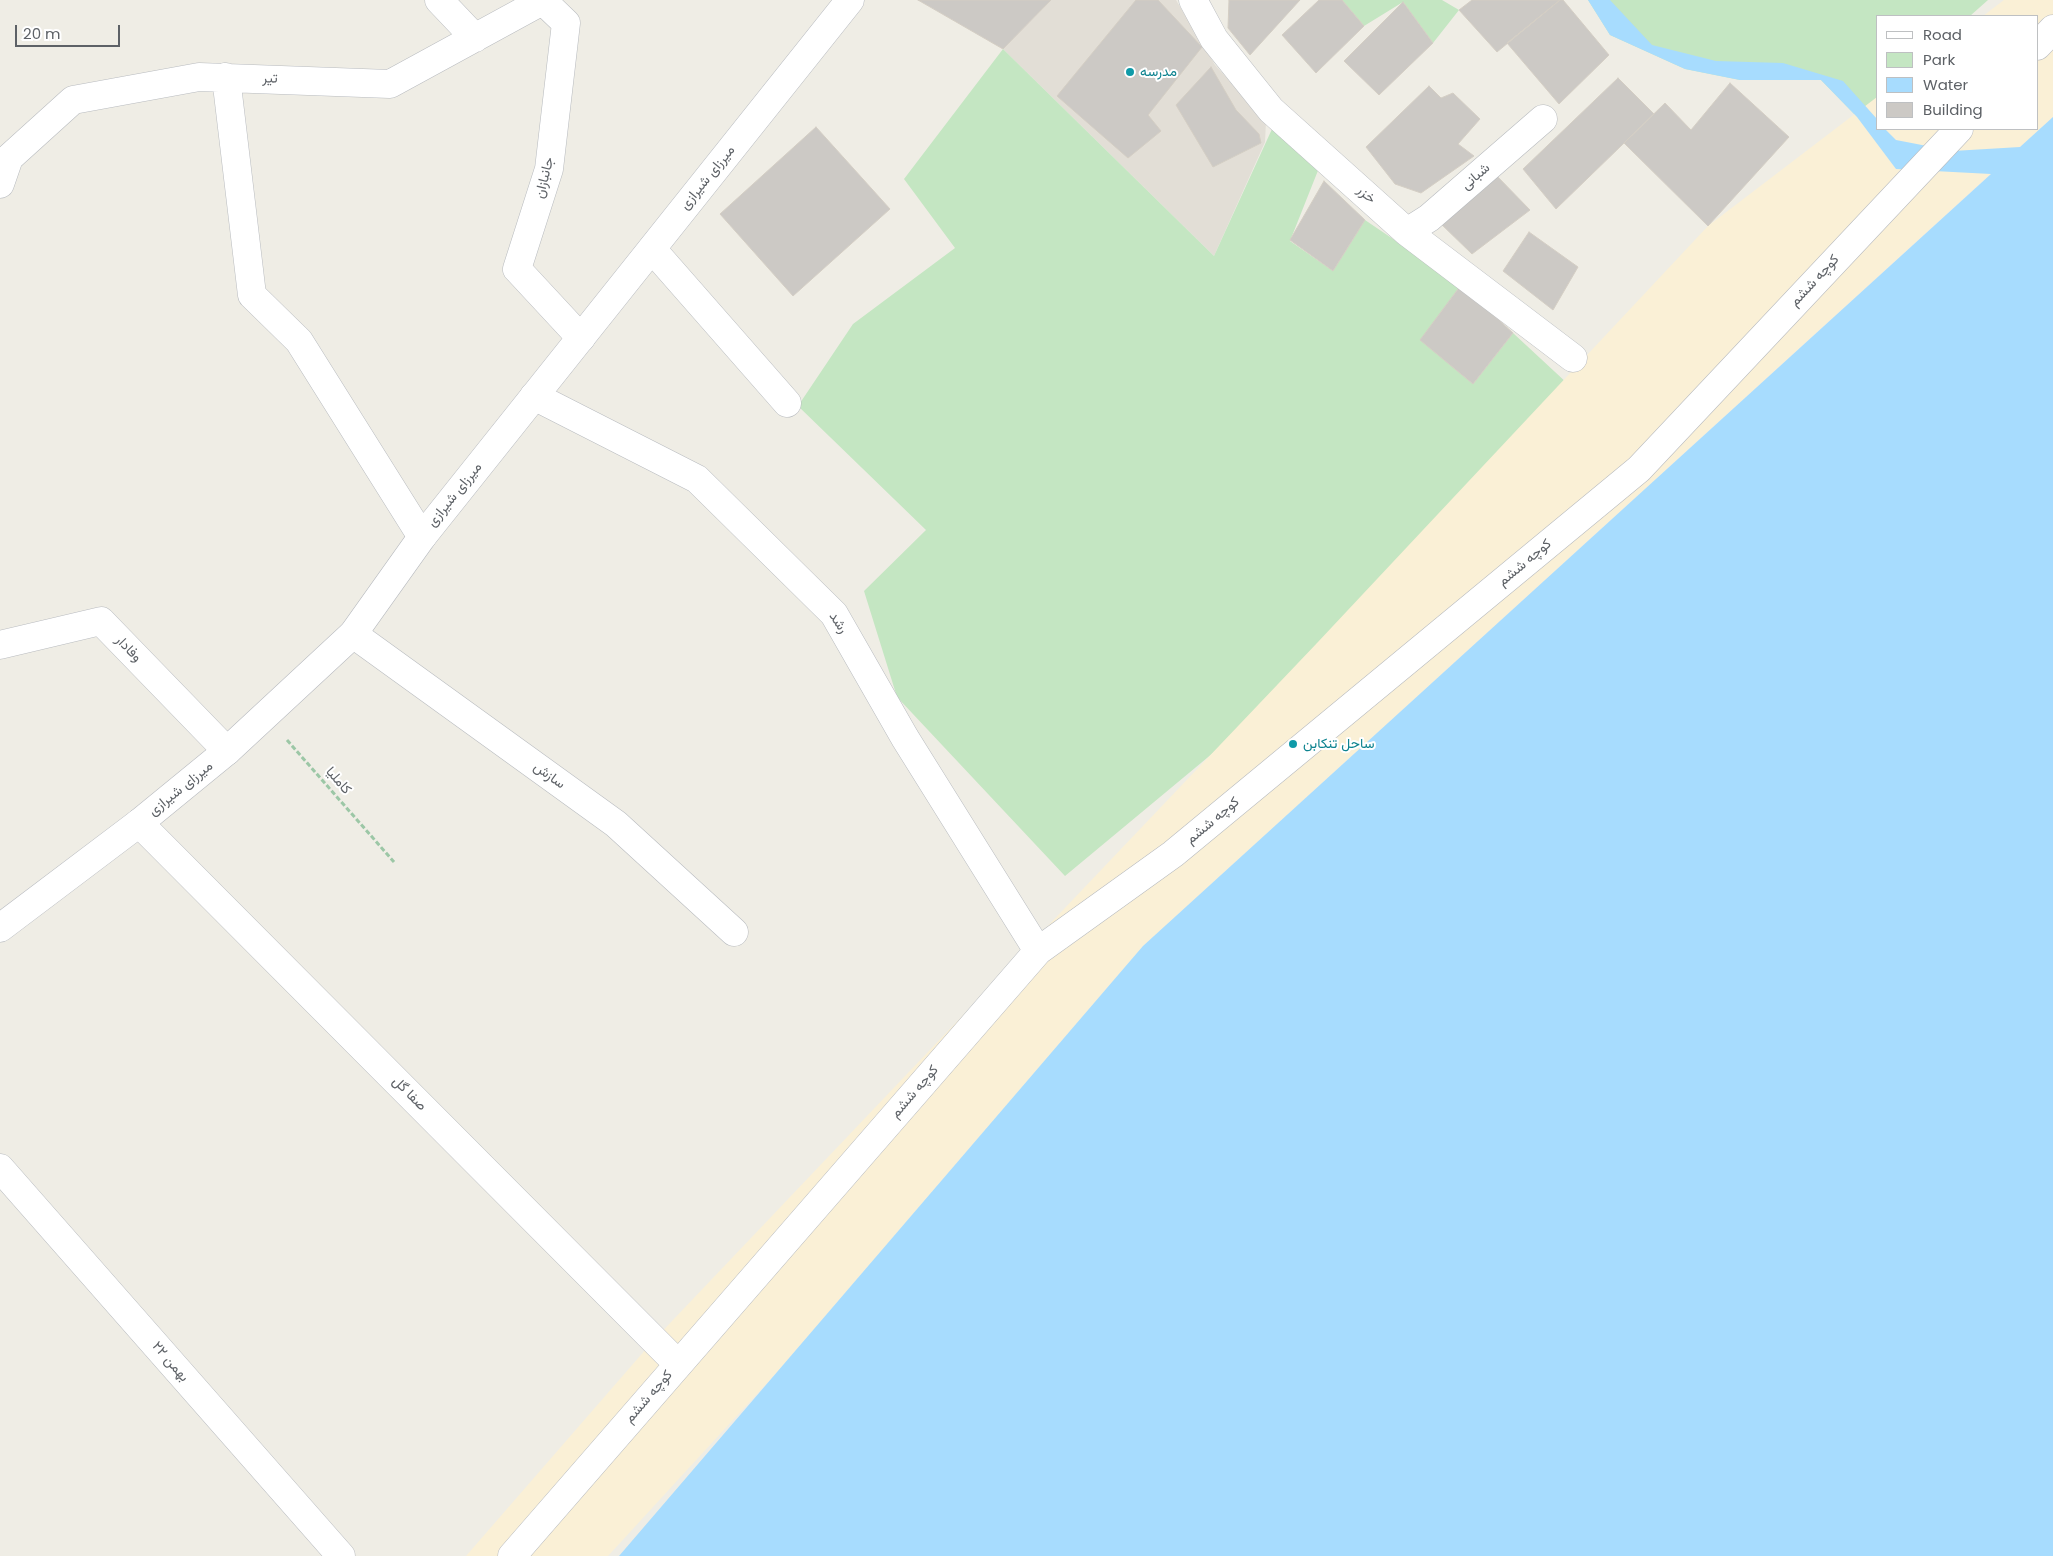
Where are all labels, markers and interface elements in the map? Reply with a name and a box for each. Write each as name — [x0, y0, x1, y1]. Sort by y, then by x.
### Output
scale bar — [18, 15, 122, 47]
legend — [1876, 15, 2038, 130]
text: 20 m — [23, 23, 61, 44]
text: Road — [1923, 24, 1962, 45]
text: Park — [1923, 49, 1955, 70]
place label: مدرسه — [1140, 64, 1177, 80]
marker: مدرسه — [1124, 66, 1136, 78]
street label: تیر — [262, 70, 278, 88]
text: Water — [1923, 74, 1968, 95]
text: Building — [1923, 99, 1983, 120]
street label: میرزای شیرازی — [677, 142, 739, 214]
street label: جانبازان — [532, 156, 558, 200]
street label: شبانی — [1458, 160, 1494, 194]
street label: خزر — [1353, 182, 1379, 208]
street label: کوچه ششم — [1787, 252, 1843, 310]
street label: میرزای شیرازی — [424, 459, 486, 531]
street label: کوچه ششم — [1495, 536, 1555, 590]
street label: رشد — [825, 609, 851, 637]
street label: وفادار — [111, 632, 145, 666]
place label: ساحل تنکابن — [1303, 736, 1375, 752]
marker: ساحل تنکابن — [1287, 738, 1299, 750]
street label: میرزای شیرازی — [145, 758, 217, 820]
street label: سازش — [530, 759, 568, 793]
street label: کاملیا — [322, 764, 354, 798]
street label: کوچه ششم — [1183, 794, 1243, 848]
street label: کوچه ششم — [887, 1062, 943, 1122]
street label: صفا گل — [388, 1073, 430, 1115]
street label: ۲۲ بهمن — [148, 1339, 192, 1385]
street label: کوچه ششم — [621, 1367, 677, 1427]

